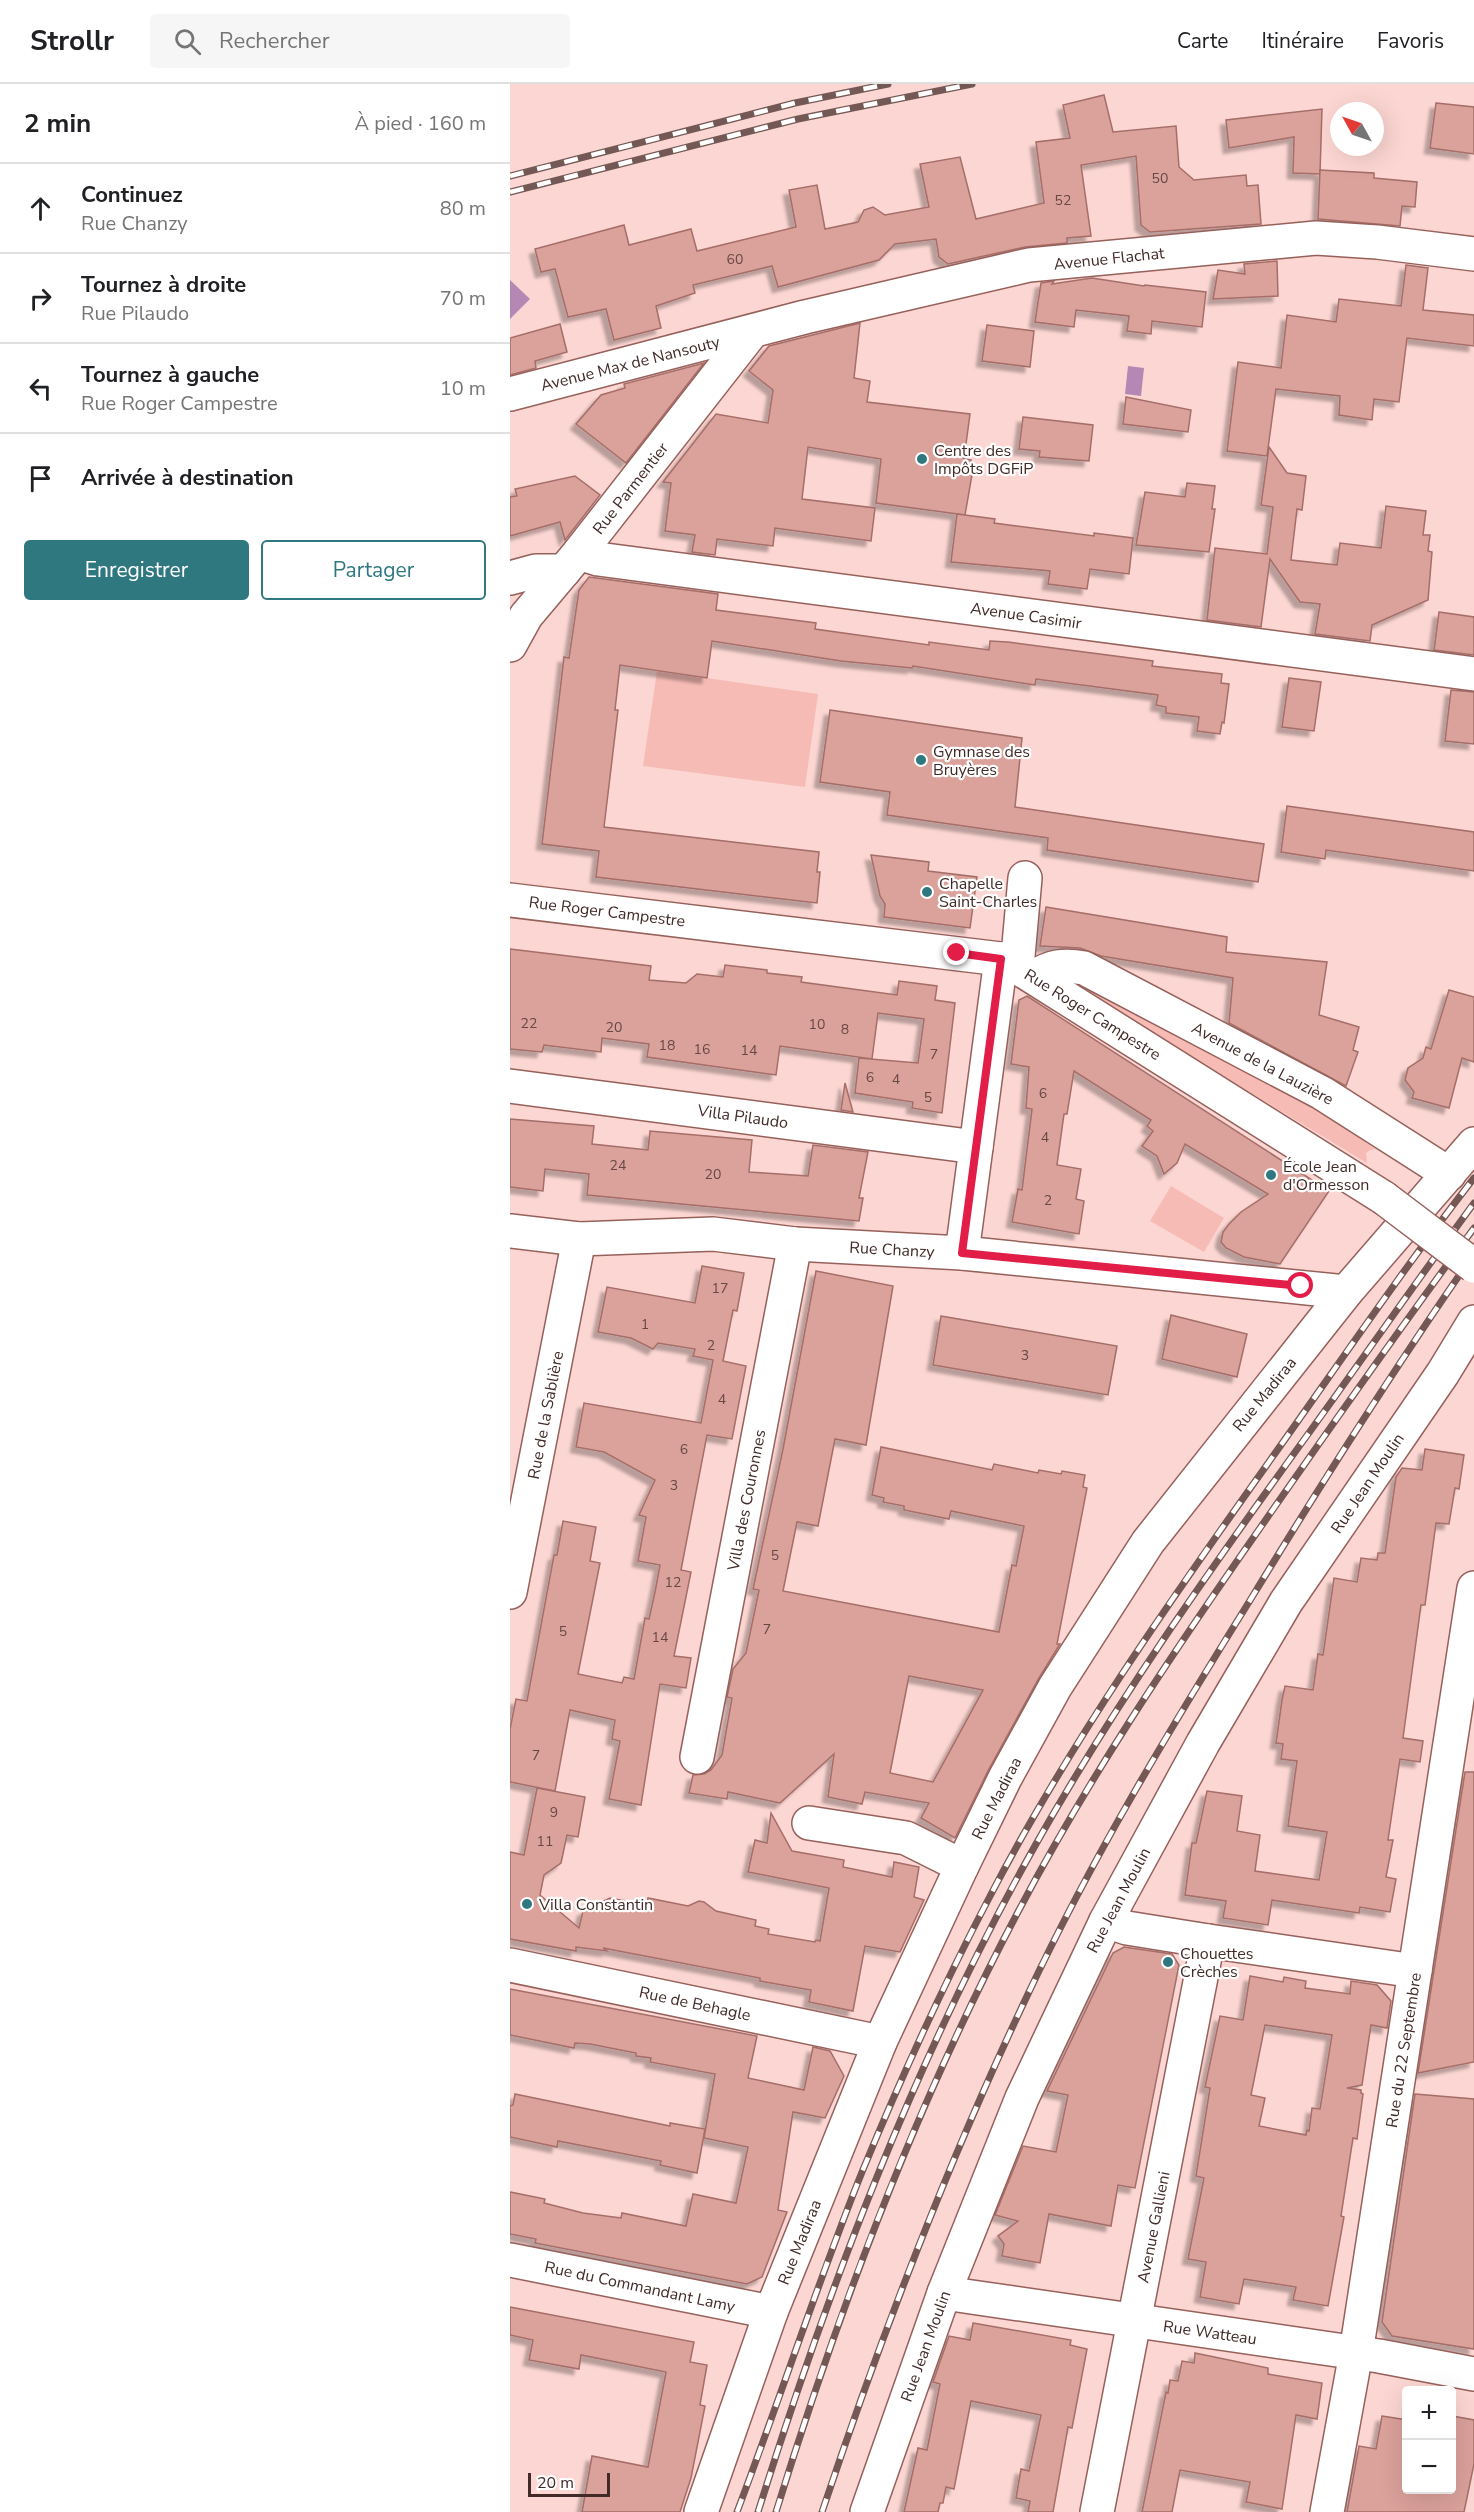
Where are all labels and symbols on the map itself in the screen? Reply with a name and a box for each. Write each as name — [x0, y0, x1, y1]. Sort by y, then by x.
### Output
north arrow — [1330, 102, 1384, 156]
house number: 50 — [1152, 169, 1168, 188]
house number: 52 — [1055, 191, 1071, 210]
street label: Avenue Flachat — [1053, 242, 1166, 276]
house number: 60 — [727, 250, 743, 269]
street label: Avenue Max de Nansouty — [538, 331, 723, 397]
street label: Rue Parmentier — [588, 438, 674, 539]
place label: Centre des Impôts DGFiP — [934, 440, 1033, 480]
marker: Centre des Impôts DGFiP — [915, 452, 929, 466]
street label: Avenue Casimir — [969, 597, 1083, 635]
place label: Gymnase des Bruyères — [933, 741, 1030, 781]
marker: Gymnase des Bruyères — [914, 753, 928, 767]
place label: Chapelle Saint-Charles — [939, 873, 1037, 913]
marker: Chapelle Saint-Charles — [920, 885, 934, 899]
street label: Rue Roger Campestre — [527, 891, 686, 932]
route end — [943, 939, 969, 965]
street label: Rue Roger Campestre — [1020, 964, 1165, 1066]
house number: 22 — [521, 1014, 537, 1033]
house number: 10 — [809, 1015, 825, 1034]
street label: Avenue de la Lauzière — [1188, 1017, 1337, 1111]
house number: 20 — [606, 1018, 622, 1037]
house number: 8 — [841, 1020, 849, 1039]
house number: 18 — [659, 1036, 675, 1055]
house number: 16 — [694, 1040, 710, 1059]
house number: 14 — [741, 1041, 757, 1060]
house number: 7 — [930, 1045, 938, 1064]
house number: 6 — [866, 1068, 874, 1087]
house number: 4 — [892, 1070, 900, 1089]
house number: 6 — [1039, 1084, 1047, 1103]
house number: 5 — [924, 1088, 932, 1107]
street label: Villa Pilaudo — [695, 1100, 790, 1134]
house number: 4 — [1041, 1128, 1049, 1147]
house number: 24 — [610, 1156, 626, 1175]
place label: École Jean d'Ormesson — [1283, 1156, 1369, 1196]
house number: 20 — [705, 1165, 721, 1184]
marker: École Jean d'Ormesson — [1264, 1168, 1278, 1182]
house number: 2 — [1044, 1191, 1052, 1210]
street label: Rue Chanzy — [849, 1237, 936, 1263]
route start — [1287, 1272, 1313, 1298]
house number: 17 — [712, 1279, 728, 1298]
house number: 1 — [641, 1315, 649, 1334]
house number: 2 — [707, 1336, 715, 1355]
house number: 3 — [1021, 1346, 1029, 1365]
street label: Rue de la Sablière — [523, 1349, 569, 1481]
street label: Rue Madiraa — [1228, 1353, 1302, 1437]
house number: 4 — [718, 1390, 726, 1409]
street label: Villa des Couronnes — [722, 1428, 771, 1574]
street label: Rue Jean Moulin — [1326, 1429, 1410, 1538]
house number: 6 — [680, 1440, 688, 1459]
house number: 3 — [670, 1476, 678, 1495]
house number: 5 — [771, 1546, 779, 1565]
house number: 12 — [665, 1573, 681, 1592]
house number: 7 — [763, 1620, 771, 1639]
house number: 5 — [559, 1622, 567, 1641]
house number: 14 — [652, 1628, 668, 1647]
house number: 7 — [532, 1746, 540, 1765]
street label: Rue Madiraa — [967, 1753, 1027, 1844]
house number: 9 — [550, 1803, 558, 1822]
house number: 11 — [537, 1832, 553, 1851]
street label: Rue Jean Moulin — [1082, 1844, 1156, 1957]
place label: Villa Constantin — [538, 1894, 653, 1916]
marker: Villa Constantin — [520, 1897, 534, 1911]
place label: Chouettes Crèches — [1180, 1943, 1253, 1983]
marker: Chouettes Crèches — [1161, 1955, 1175, 1969]
street label: Rue du 22 Septembre — [1381, 1971, 1427, 2129]
street label: Rue de Behagle — [637, 1981, 753, 2027]
street label: Avenue Gallieni — [1132, 2170, 1176, 2285]
street label: Rue Madiraa — [773, 2196, 827, 2288]
street label: Rue du Commandant Lamy — [542, 2256, 738, 2318]
street label: Rue Jean Moulin — [896, 2288, 956, 2405]
street label: Rue Watteau — [1162, 2316, 1258, 2350]
scale bar — [528, 2470, 610, 2498]

